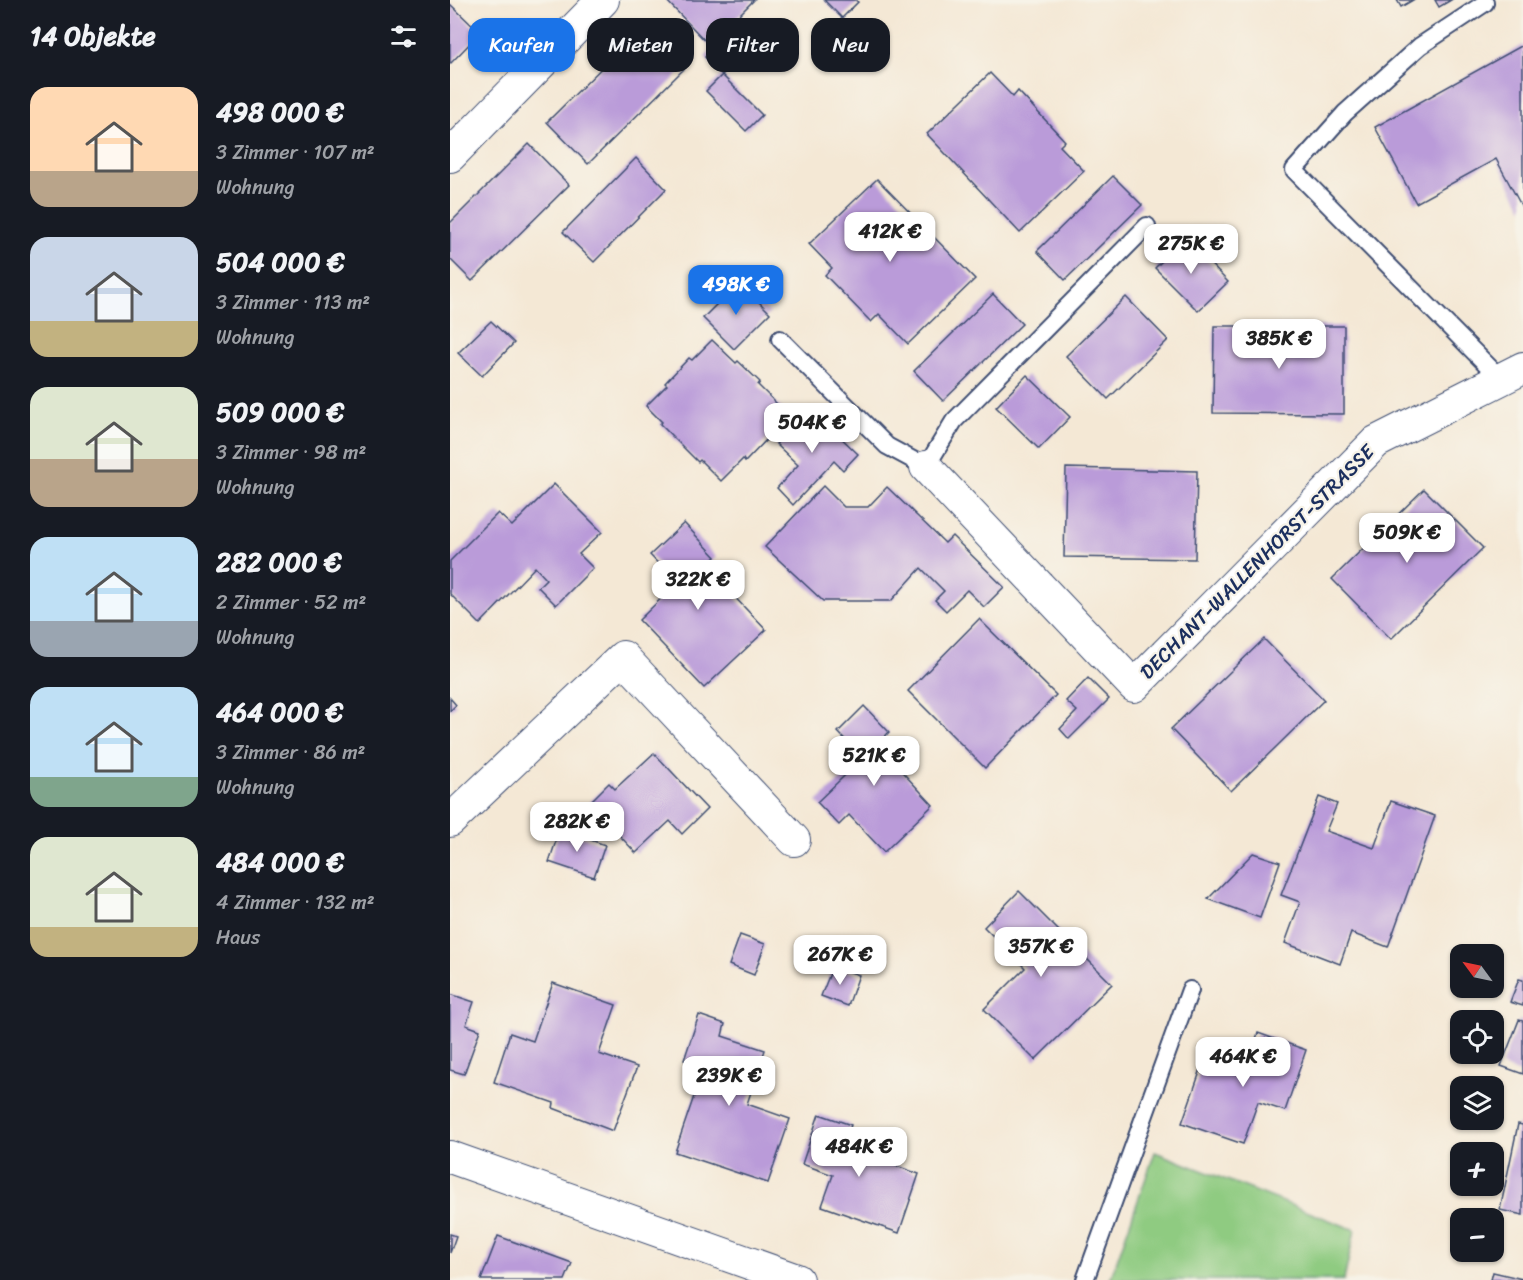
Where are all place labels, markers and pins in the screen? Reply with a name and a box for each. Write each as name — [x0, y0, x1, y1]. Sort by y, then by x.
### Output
pin: 412K € — [841, 212, 939, 263]
pin: 275K € — [1142, 224, 1240, 275]
pin: 498K € — [687, 265, 785, 316]
pin: 385K € — [1230, 319, 1328, 370]
pin: 504K € — [763, 403, 861, 454]
pin: 509K € — [1358, 513, 1456, 564]
pin: 322K € — [649, 560, 747, 611]
pin: 521K € — [825, 736, 923, 787]
pin: 282K € — [528, 802, 626, 853]
pin: 357K € — [992, 927, 1090, 978]
pin: 267K € — [791, 935, 889, 986]
pin: 464K € — [1194, 1037, 1292, 1088]
pin: 239K € — [680, 1056, 778, 1107]
pin: 484K € — [810, 1127, 908, 1178]

